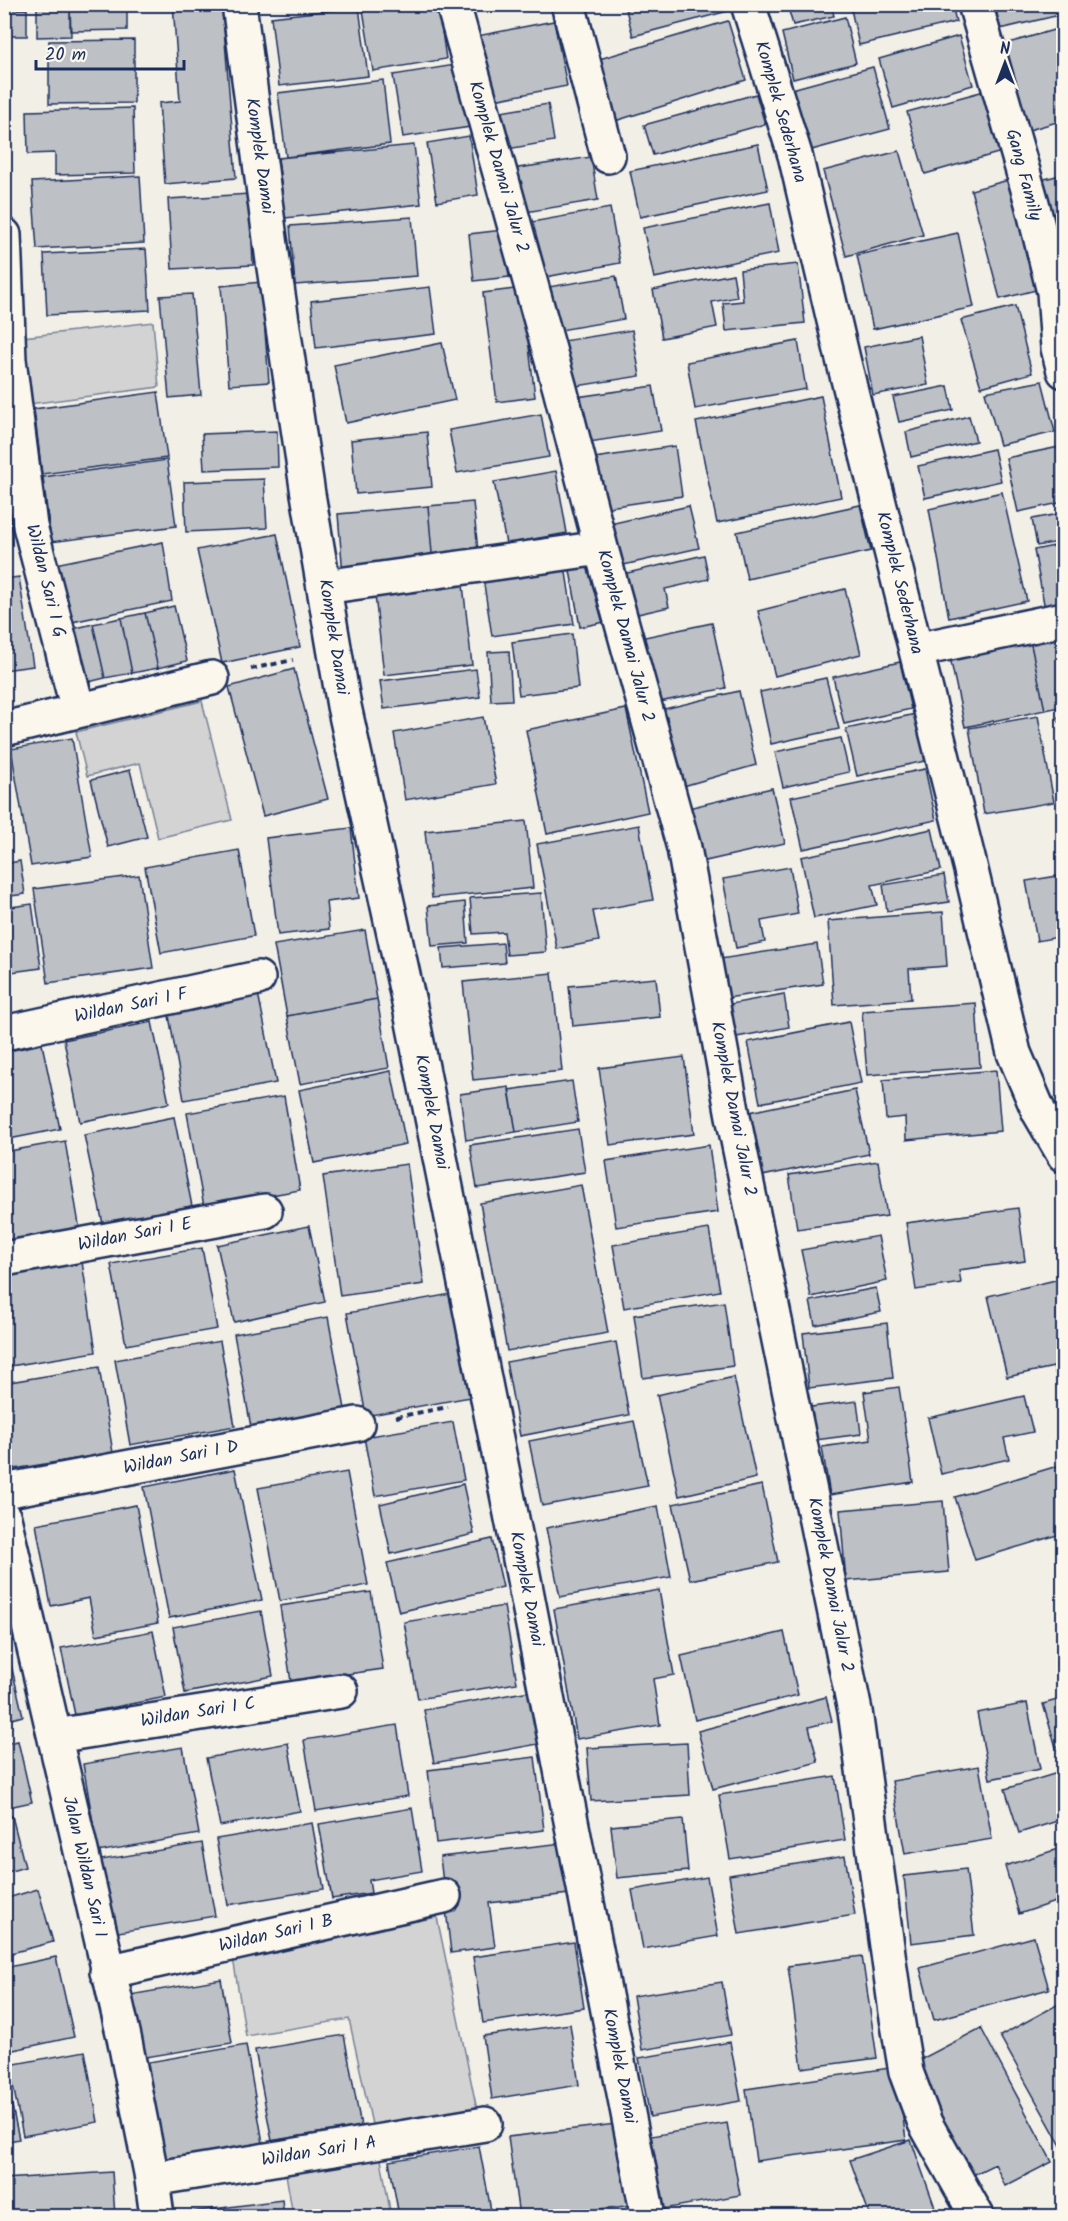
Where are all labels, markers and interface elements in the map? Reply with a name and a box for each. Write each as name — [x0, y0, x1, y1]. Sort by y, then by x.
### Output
scale bar — [36, 33, 184, 71]
north arrow — [975, 33, 1035, 93]
street label: Komplek Sederhana — [746, 37, 814, 187]
text: N — [1000, 37, 1010, 62]
text: 20 m — [45, 41, 86, 70]
street label: Komplek Damai Jalur 2 — [460, 78, 536, 256]
street label: Komplek Damai — [236, 96, 282, 217]
street label: Gang Family — [997, 126, 1049, 225]
street label: Komplek Sederhana — [867, 508, 931, 658]
street label: Wildan Sari I G — [17, 521, 73, 641]
street label: Komplek Damai Jalur 2 — [588, 546, 662, 726]
street label: Komplek Damai — [310, 577, 357, 698]
street label: Wildan Sari I F — [72, 980, 192, 1032]
street label: Komplek Damai Jalur 2 — [702, 1019, 764, 1199]
street label: Komplek Damai — [406, 1052, 457, 1173]
street label: Wildan Sari I E — [75, 1210, 195, 1260]
street label: Wildan Sari I D — [121, 1433, 242, 1483]
street label: Komplek Damai Jalur 2 — [799, 1495, 861, 1675]
street label: Komplek Damai — [501, 1529, 552, 1650]
street label: Wildan Sari I C — [138, 1690, 258, 1736]
street label: Jalan Wildan Sari I — [54, 1793, 114, 1941]
street label: Wildan Sari I B — [216, 1907, 336, 1961]
street label: Komplek Damai — [594, 2006, 645, 2127]
street label: Wildan Sari I A — [259, 2129, 379, 2175]

